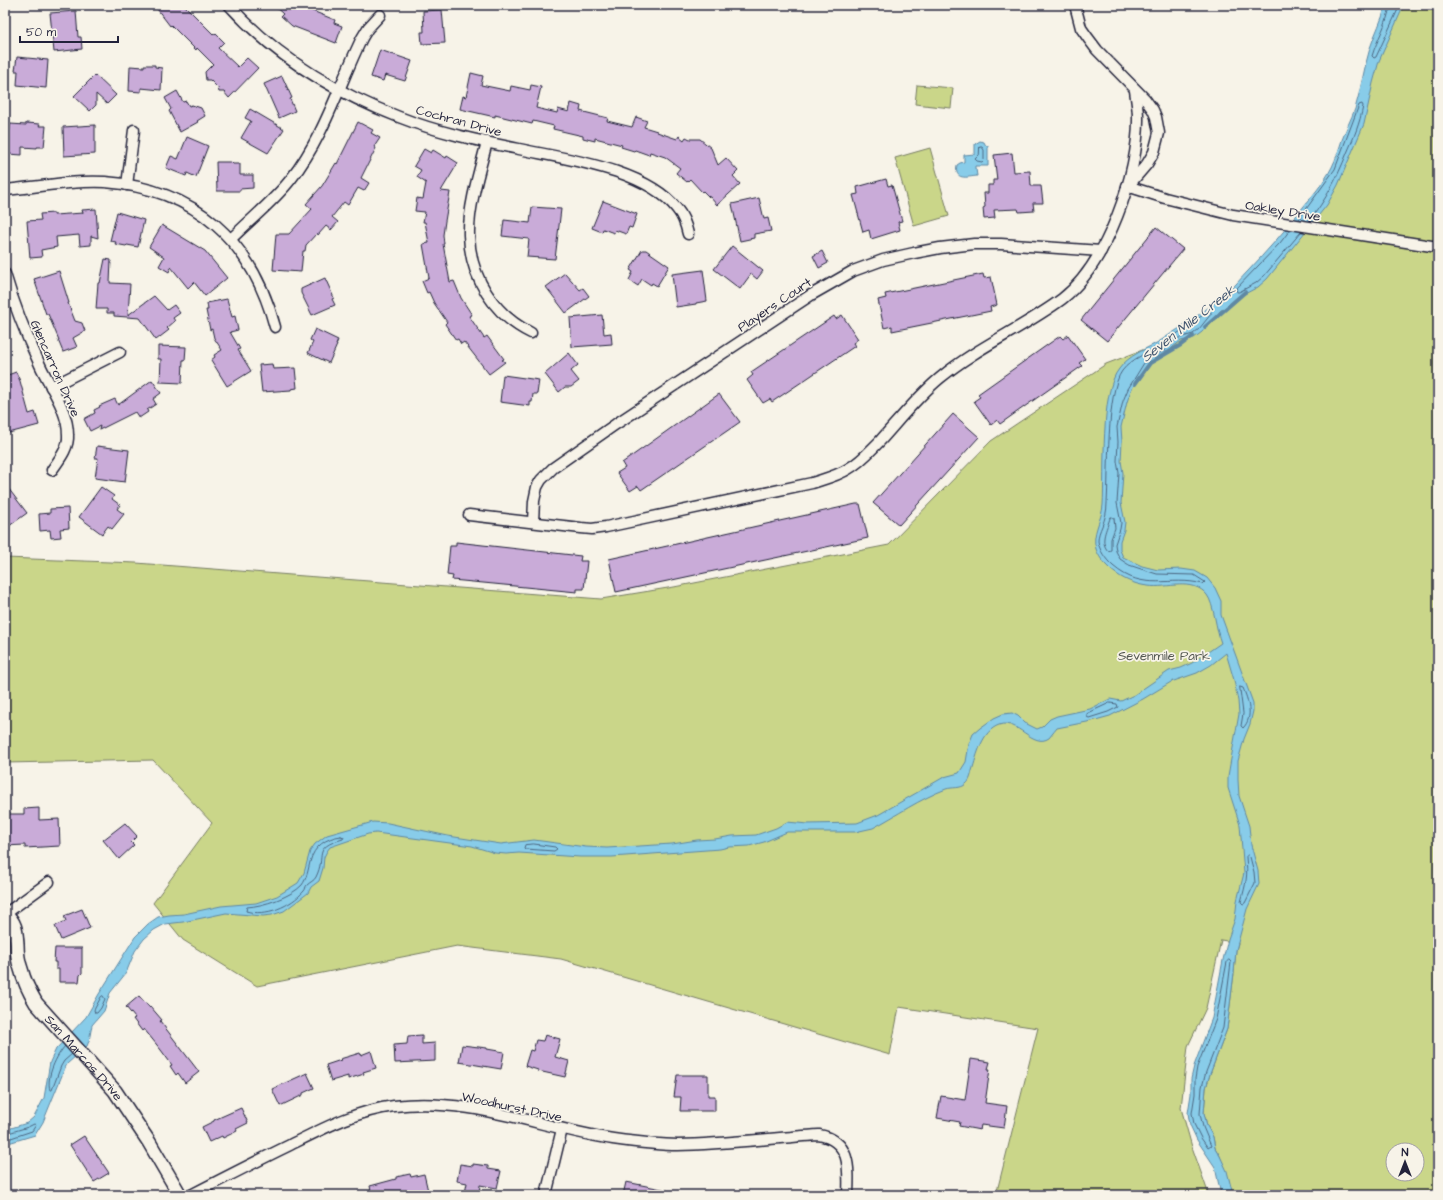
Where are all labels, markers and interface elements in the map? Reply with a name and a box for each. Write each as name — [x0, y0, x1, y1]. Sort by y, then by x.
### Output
scale bar — [20, 18, 118, 44]
text: 50 m — [26, 24, 57, 41]
street label: Cochran Drive — [414, 101, 504, 141]
street label: Oakley Drive — [1244, 196, 1322, 227]
street label: Players Court — [734, 273, 816, 337]
water label: Seven Mile Creek — [1137, 280, 1240, 367]
street label: Glencarron Drive — [26, 317, 84, 420]
park label: Sevenmile Park — [1118, 647, 1210, 665]
street label: San Marcos Drive — [40, 1011, 127, 1104]
street label: Woodhurst Drive — [460, 1088, 564, 1126]
north arrow — [1385, 1142, 1425, 1182]
text: N — [1402, 1145, 1409, 1160]

